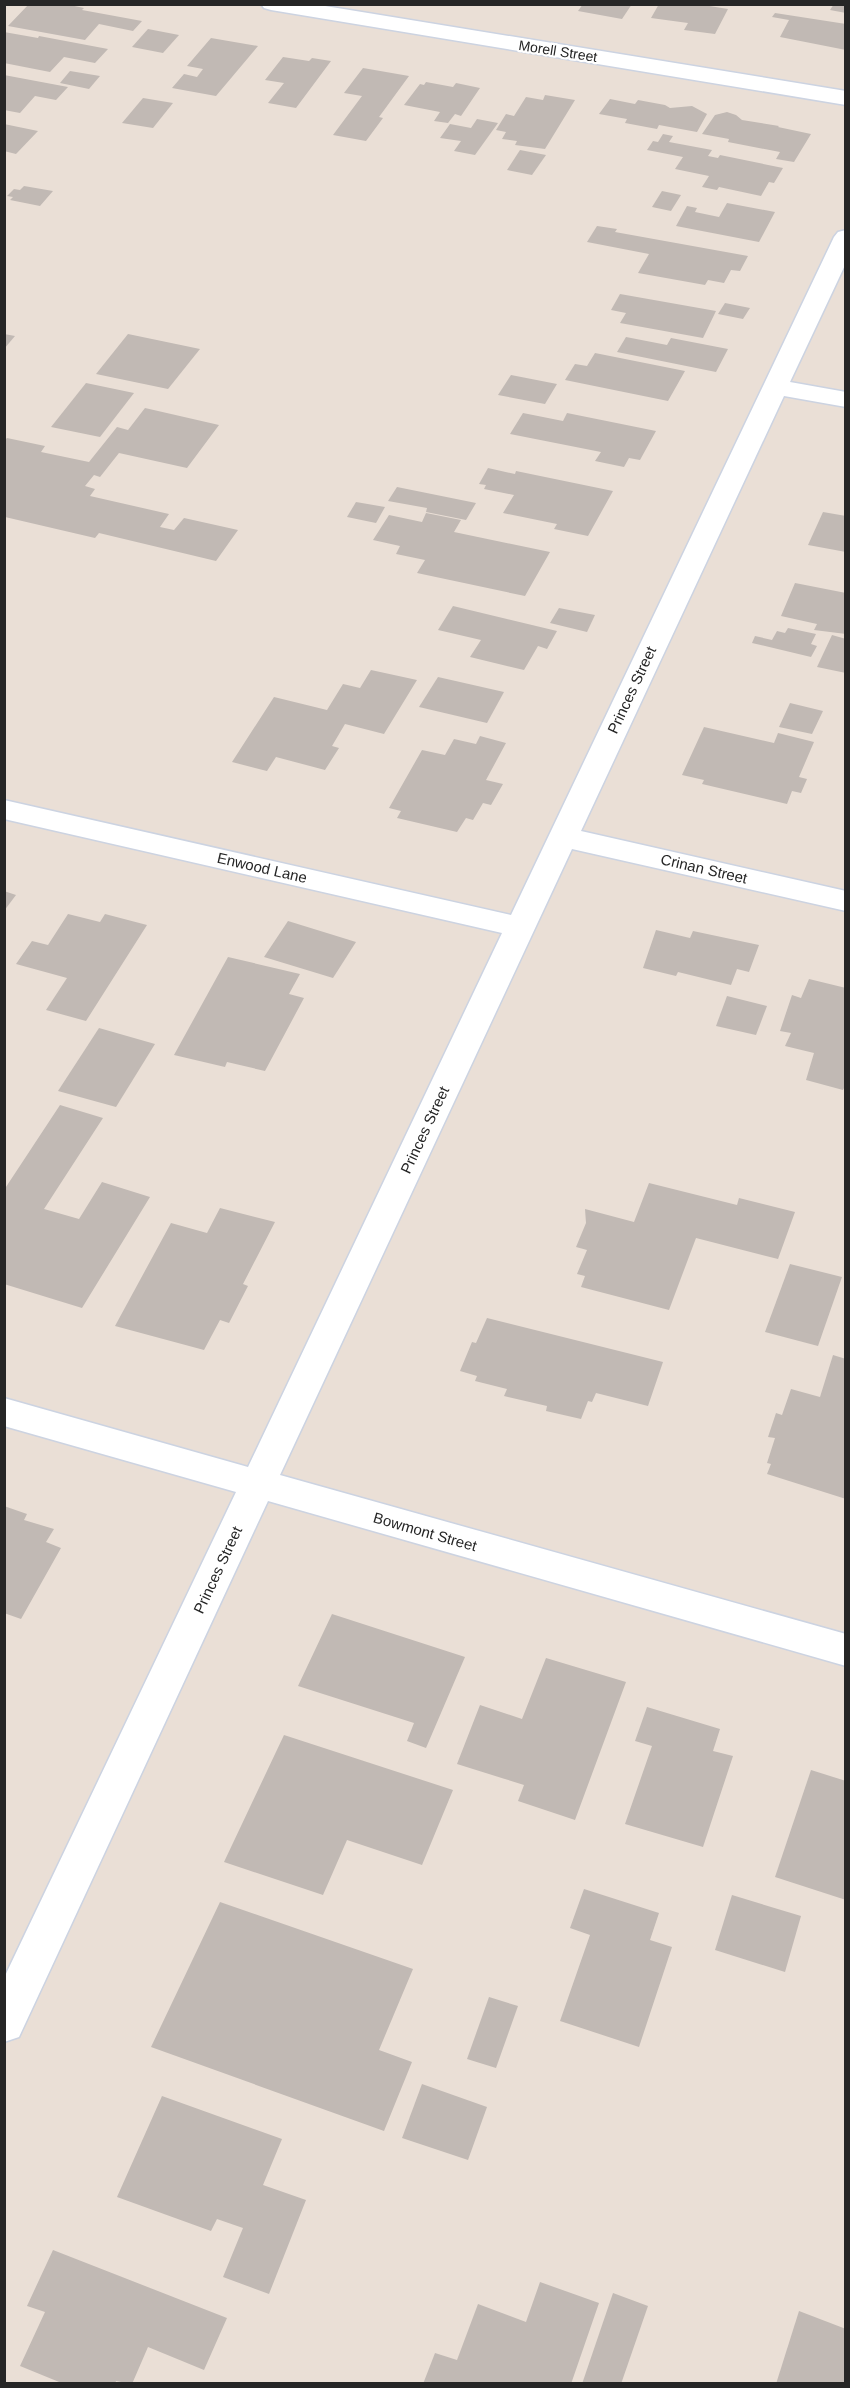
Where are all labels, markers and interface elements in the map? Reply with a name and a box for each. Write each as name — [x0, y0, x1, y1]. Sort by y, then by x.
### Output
street label: Morell Street — [518, 37, 599, 65]
street label: Princes Street — [604, 643, 660, 736]
street label: Enwood Lane — [216, 849, 309, 886]
street label: Crinan Street — [659, 850, 750, 887]
street label: Princes Street — [397, 1083, 453, 1176]
street label: Bowmont Street — [372, 1509, 480, 1555]
street label: Princes Street — [190, 1523, 246, 1616]

